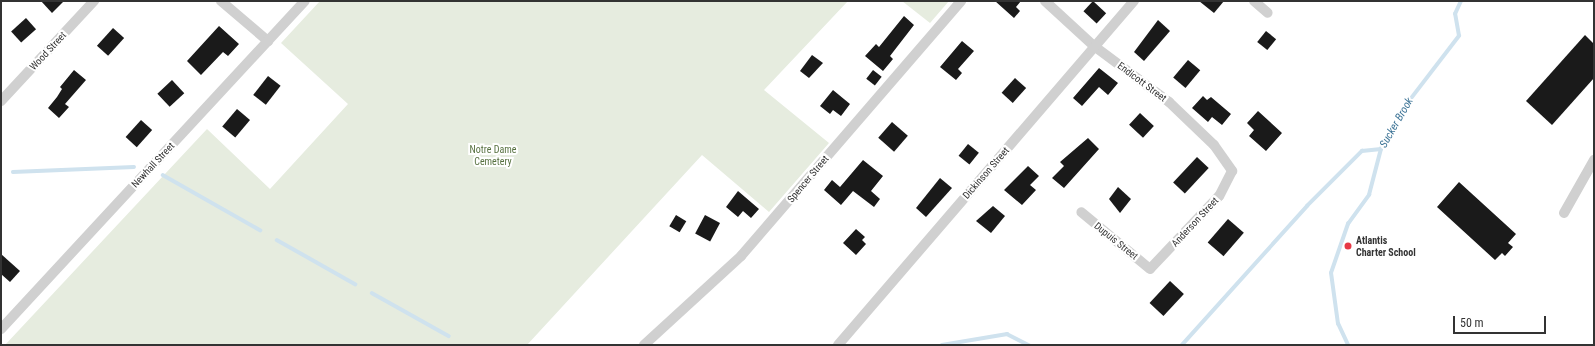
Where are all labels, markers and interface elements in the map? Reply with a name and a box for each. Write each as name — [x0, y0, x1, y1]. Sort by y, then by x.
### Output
street label: Wood Street — [27, 29, 69, 73]
street label: Endicott Street — [1115, 60, 1169, 104]
water label: Sucker Brook — [1377, 96, 1417, 150]
street label: Newhall Street — [129, 140, 177, 190]
park label: Notre Dame Cemetery — [470, 143, 516, 166]
street label: Dickinson Street — [960, 145, 1012, 201]
street label: Spencer Street — [785, 153, 831, 205]
street label: Anderson Street — [1169, 195, 1221, 249]
street label: Dupuis Street — [1092, 220, 1140, 262]
place label: Atlantis Charter School — [1356, 234, 1416, 258]
marker: Atlantis Charter School — [1343, 241, 1353, 251]
scale bar — [1455, 308, 1548, 334]
text: 50 m — [1460, 316, 1484, 330]

